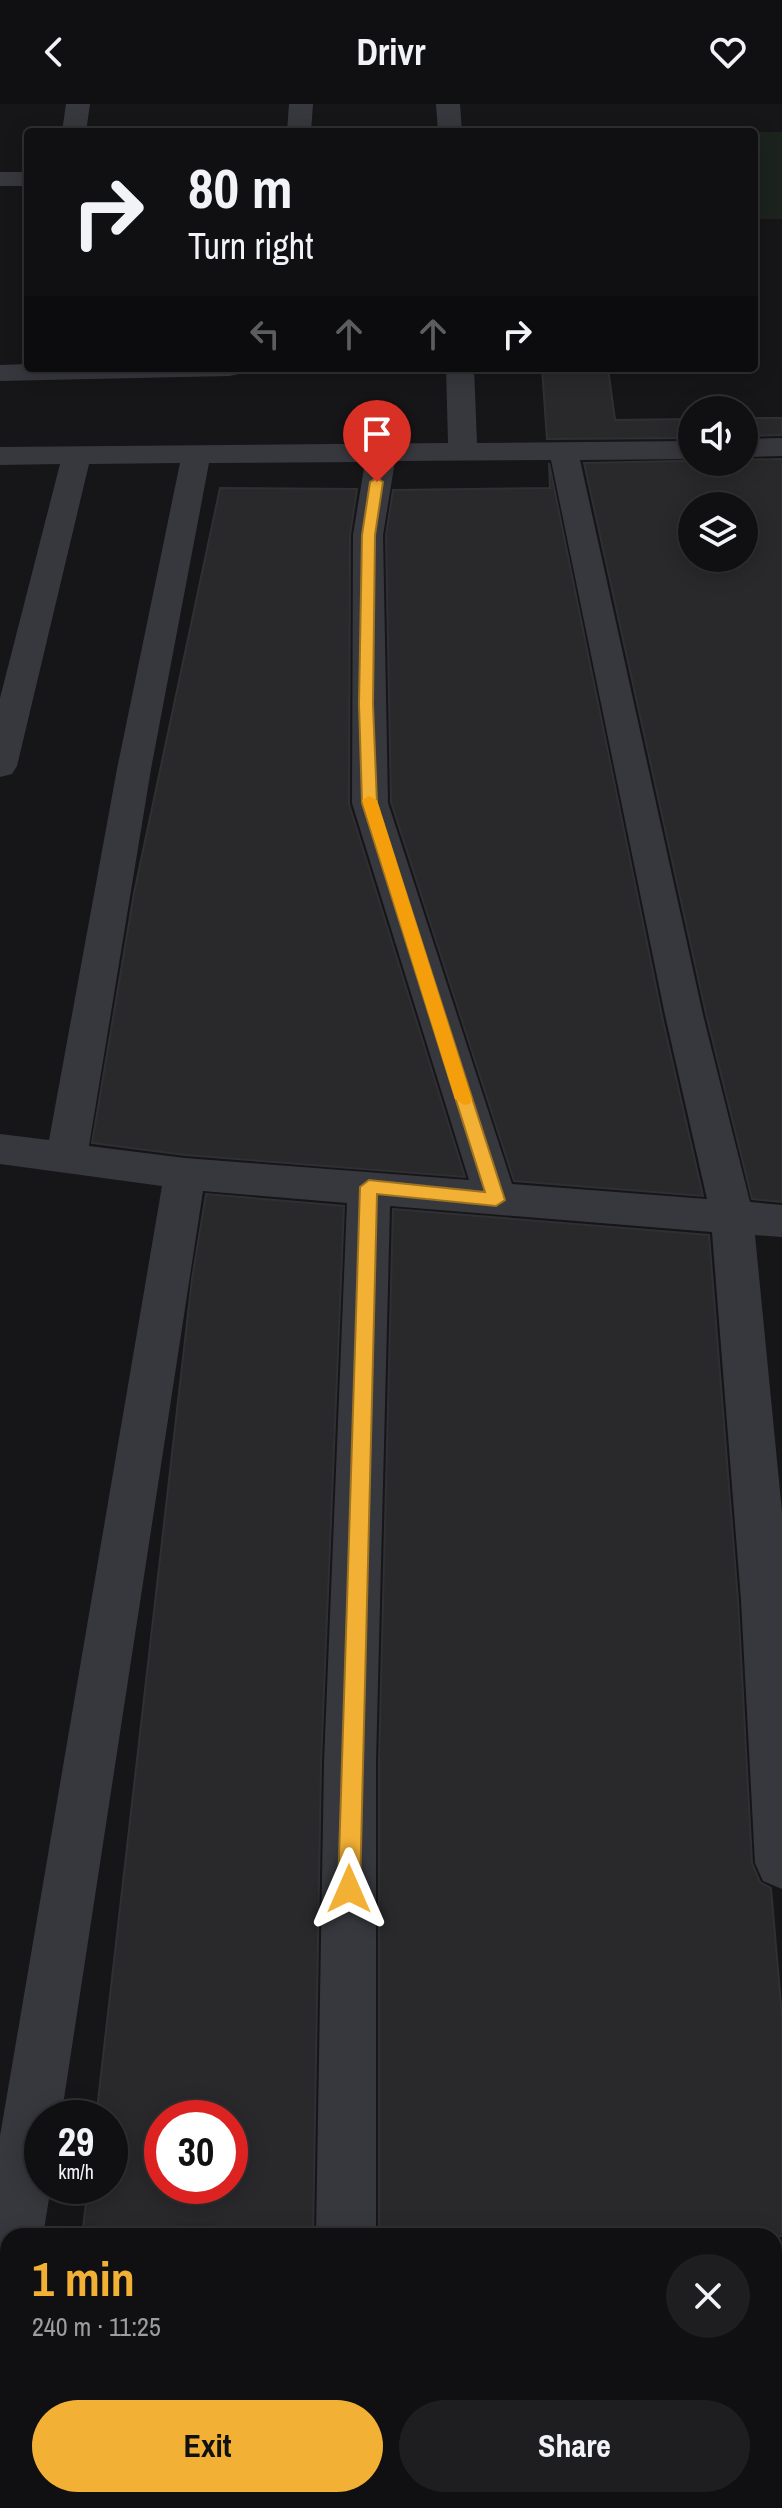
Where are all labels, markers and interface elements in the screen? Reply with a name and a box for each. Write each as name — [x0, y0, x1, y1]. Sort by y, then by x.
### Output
text: Drivr — [357, 28, 425, 76]
icon: back — [32, 30, 76, 74]
icon: heart — [706, 30, 750, 74]
text: 80 m — [188, 150, 293, 225]
icon: right — [56, 160, 160, 264]
text: Turn right — [188, 222, 313, 270]
icon: left — [243, 312, 287, 356]
icon: ahead — [327, 312, 371, 356]
icon: ahead — [411, 312, 455, 356]
icon: right — [495, 312, 539, 356]
map controls — [678, 396, 758, 572]
button: sound — [678, 396, 758, 476]
pin — [343, 400, 411, 482]
icon: arrive — [355, 412, 399, 456]
button: layers — [678, 492, 758, 572]
position arrow — [307, 1847, 391, 1931]
speed limit sign: 30 — [144, 2100, 248, 2204]
text: 29 — [58, 2115, 94, 2168]
text: km/h — [58, 2158, 94, 2185]
text: 1 min — [32, 2246, 135, 2311]
button: close — [666, 2254, 750, 2338]
text: 240 m · 11:25 — [32, 2309, 161, 2344]
button: Exit — [32, 2400, 383, 2492]
button: Share — [399, 2400, 750, 2492]

